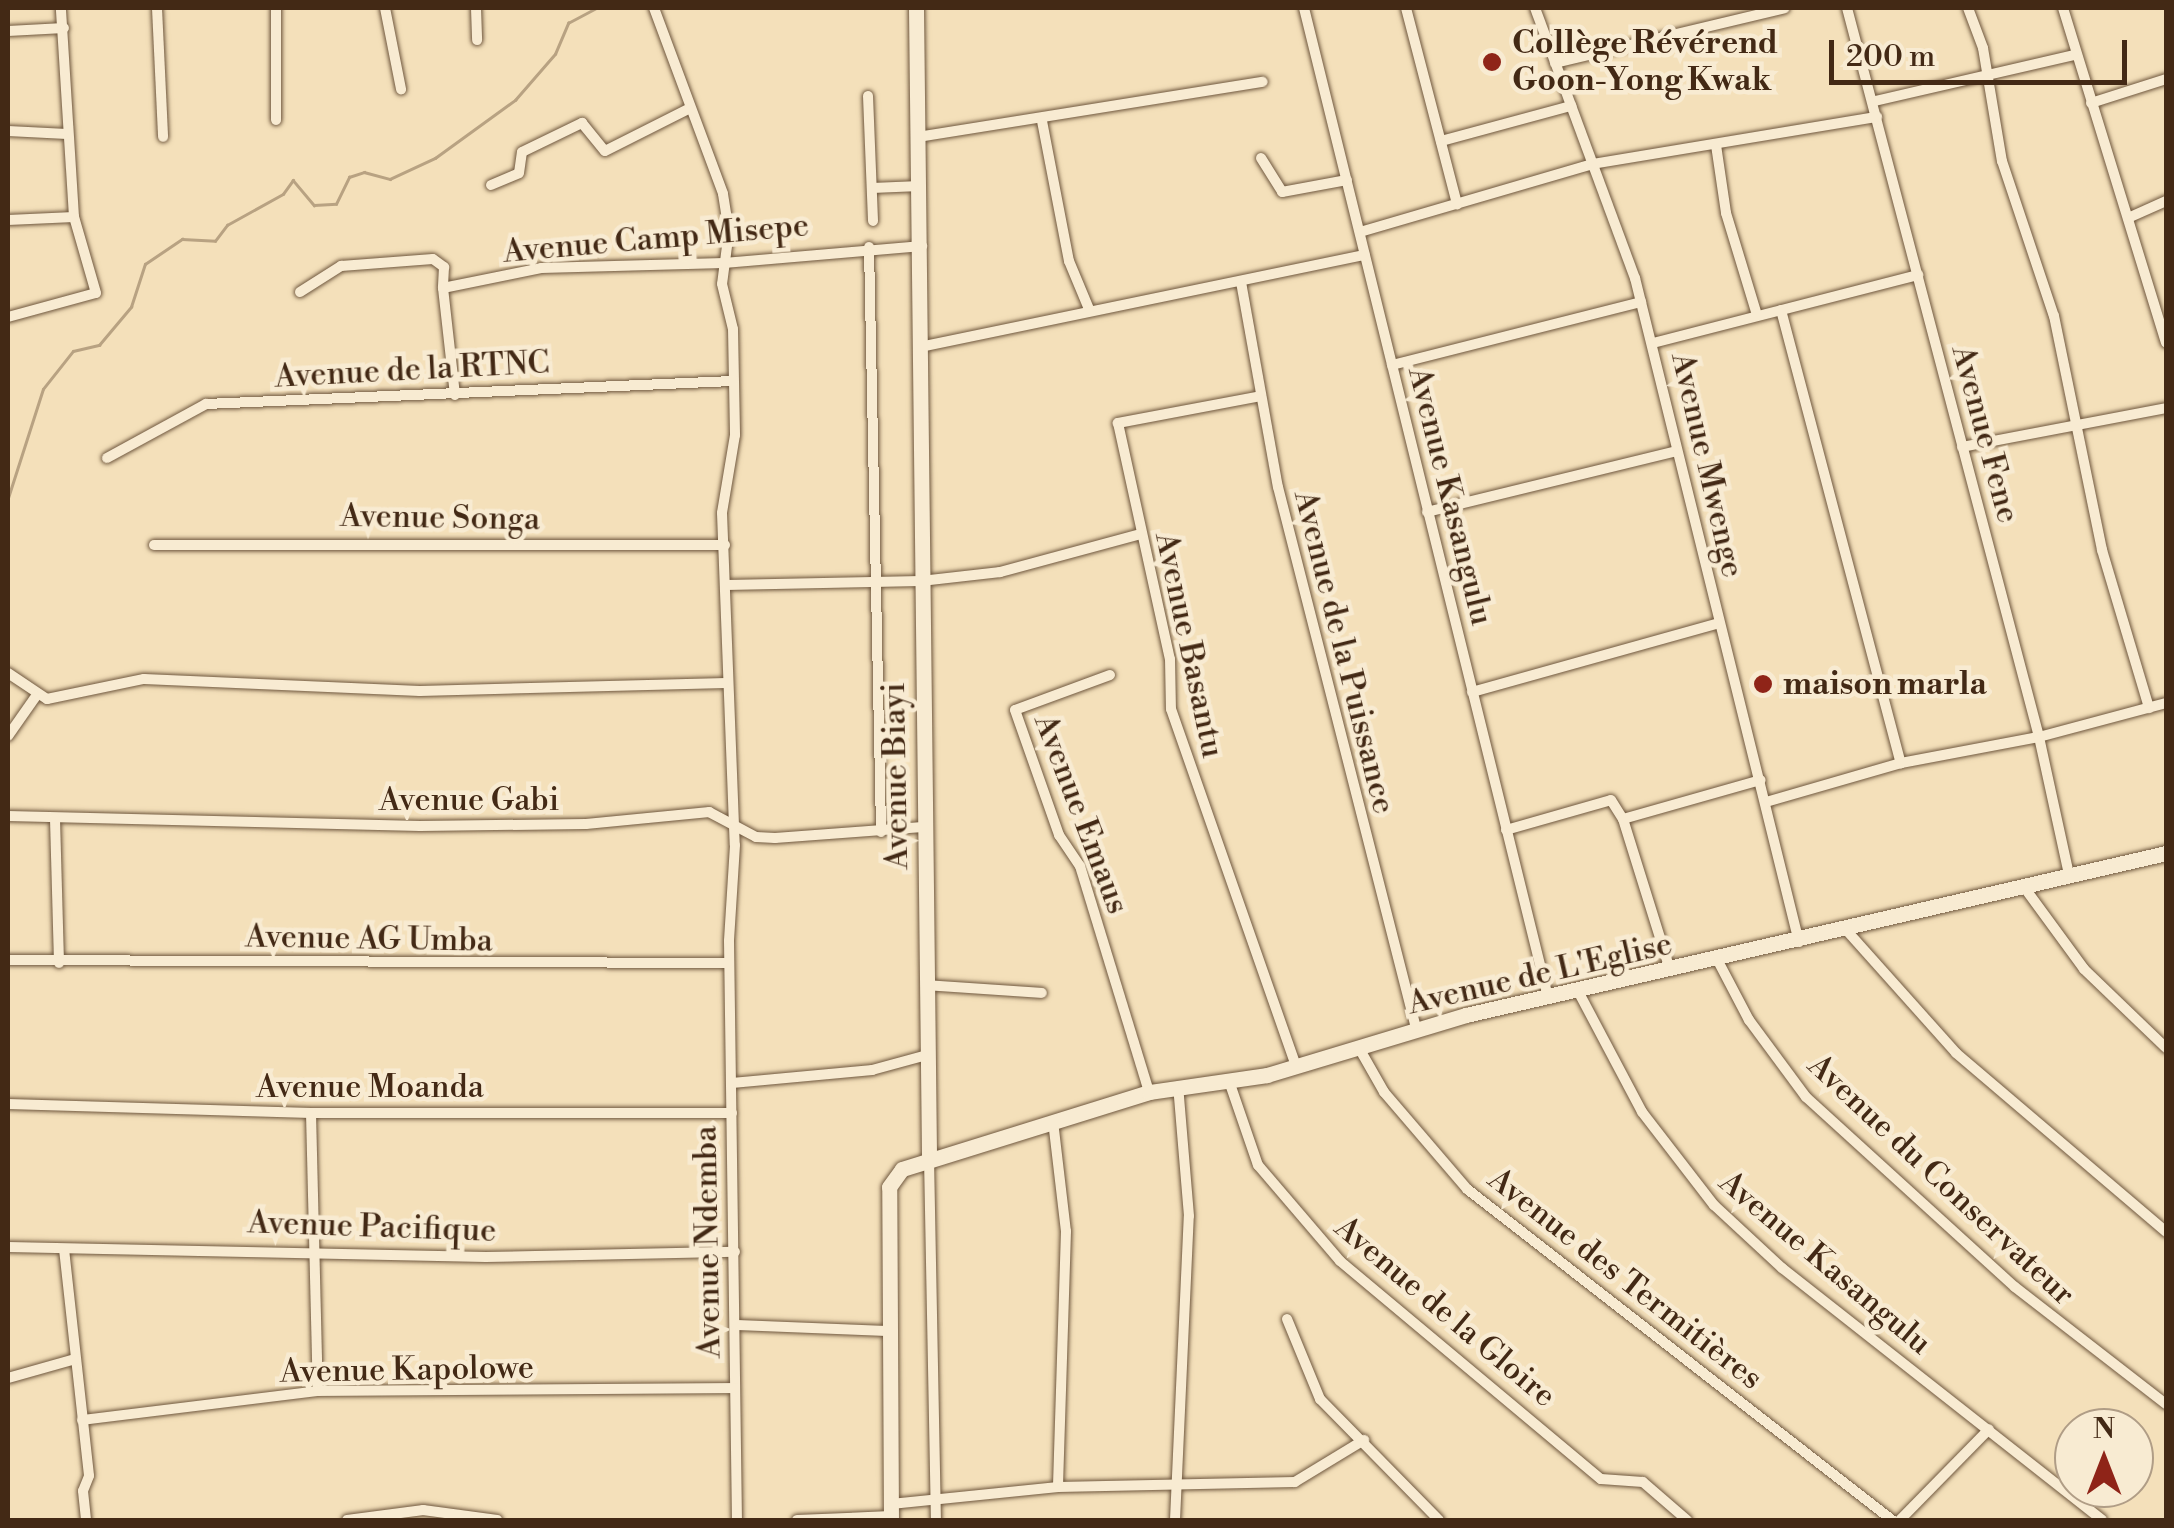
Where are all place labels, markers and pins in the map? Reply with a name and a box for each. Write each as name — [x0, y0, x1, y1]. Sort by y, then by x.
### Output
place label: Collège Révérend Goon-Yong Kwak — [1512, 25, 1778, 100]
marker: Collège Révérend Goon-Yong Kwak — [1481, 51, 1503, 73]
place label: maison marla — [1783, 665, 1987, 703]
marker: maison marla — [1752, 673, 1774, 695]

